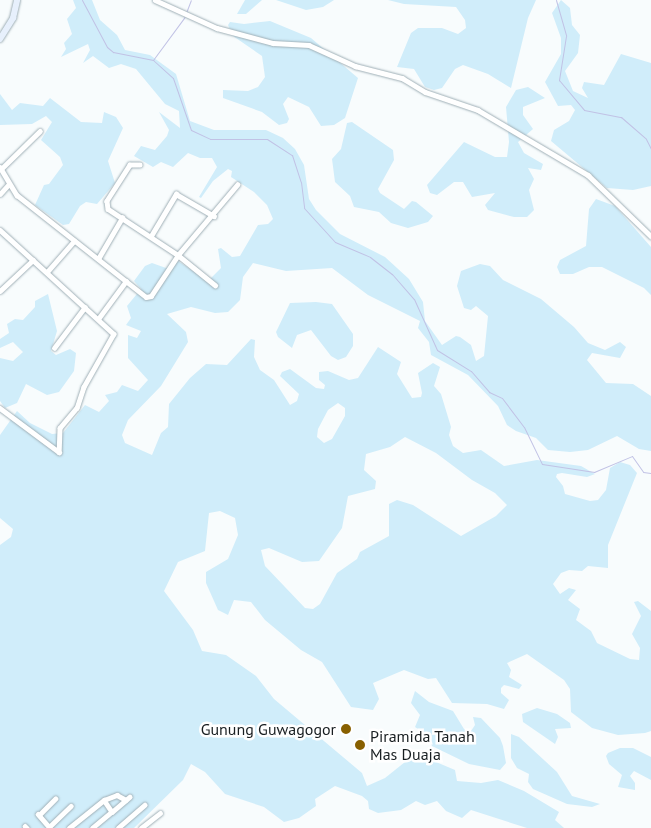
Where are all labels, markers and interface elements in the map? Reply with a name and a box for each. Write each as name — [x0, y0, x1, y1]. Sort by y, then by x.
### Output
place label: Gunung Guwagogor — [201, 719, 336, 739]
marker: Gunung Guwagogor — [340, 723, 352, 735]
place label: Piramida Tanah Mas Duaja — [370, 726, 475, 764]
marker: Piramida Tanah Mas Duaja — [354, 739, 366, 751]

